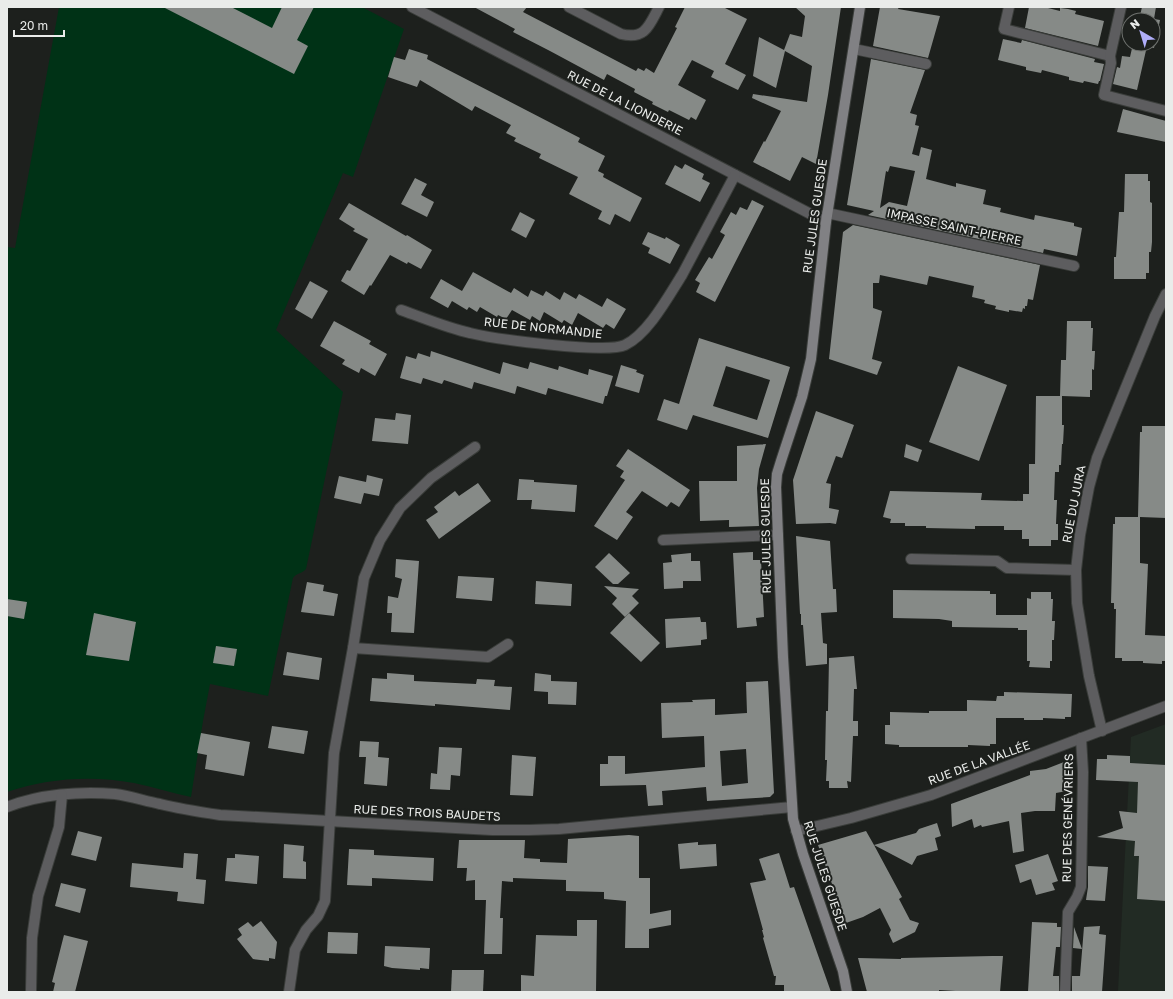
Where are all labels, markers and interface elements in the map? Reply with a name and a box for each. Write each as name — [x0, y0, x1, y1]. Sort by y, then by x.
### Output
scale bar — [14, 12, 64, 38]
north arrow — [1121, 12, 1161, 52]
text: N — [1127, 16, 1142, 31]
text: 20 m — [20, 18, 48, 33]
street label: RUE DE LA LIONDERIE — [565, 67, 686, 138]
street label: RUE JULES GUESDE — [799, 158, 830, 274]
street label: IMPASSE SAINT-PIERRE — [885, 205, 1023, 248]
street label: RUE DE NORMANDIE — [483, 314, 603, 341]
street label: RUE DU JURA — [1059, 464, 1088, 544]
street label: RUE JULES GUESDE — [757, 478, 774, 594]
street label: RUE DE LA VALLÉE — [926, 737, 1032, 788]
street label: RUE DES GENÉVRIERS — [1059, 753, 1076, 883]
street label: RUE DES TROIS BAUDETS — [353, 801, 501, 824]
street label: RUE JULES GUESDE — [801, 819, 850, 933]

